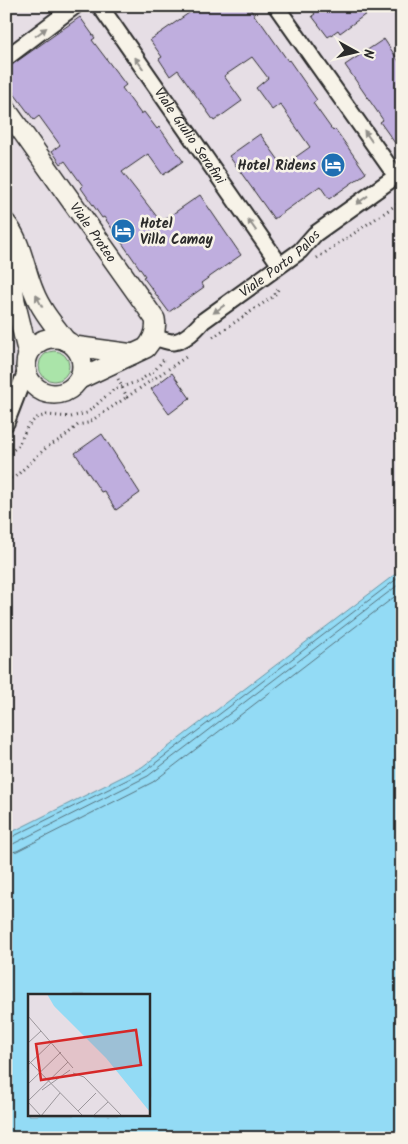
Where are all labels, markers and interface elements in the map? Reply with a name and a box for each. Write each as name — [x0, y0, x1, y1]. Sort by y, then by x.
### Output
one-way arrow — [34, 27, 47, 38]
north arrow — [330, 28, 380, 78]
text: N — [356, 48, 379, 60]
one-way arrow — [134, 56, 144, 70]
street label: Viale Giulio Serafini — [148, 84, 231, 190]
one-way arrow — [363, 129, 373, 143]
hotel icon: Hotel Ridens — [320, 152, 346, 178]
place label: Hotel Ridens — [238, 155, 316, 177]
one-way arrow — [355, 195, 369, 205]
street label: Viale Proteo — [64, 198, 122, 267]
place label: Hotel Villa Camay — [140, 213, 213, 251]
hotel icon: Hotel Villa Camay — [110, 218, 136, 244]
one-way arrow — [247, 218, 257, 232]
street label: Viale Porto Palos — [235, 225, 326, 303]
one-way arrow — [35, 293, 43, 308]
one-way arrow — [212, 304, 226, 314]
inset map — [28, 994, 150, 1116]

